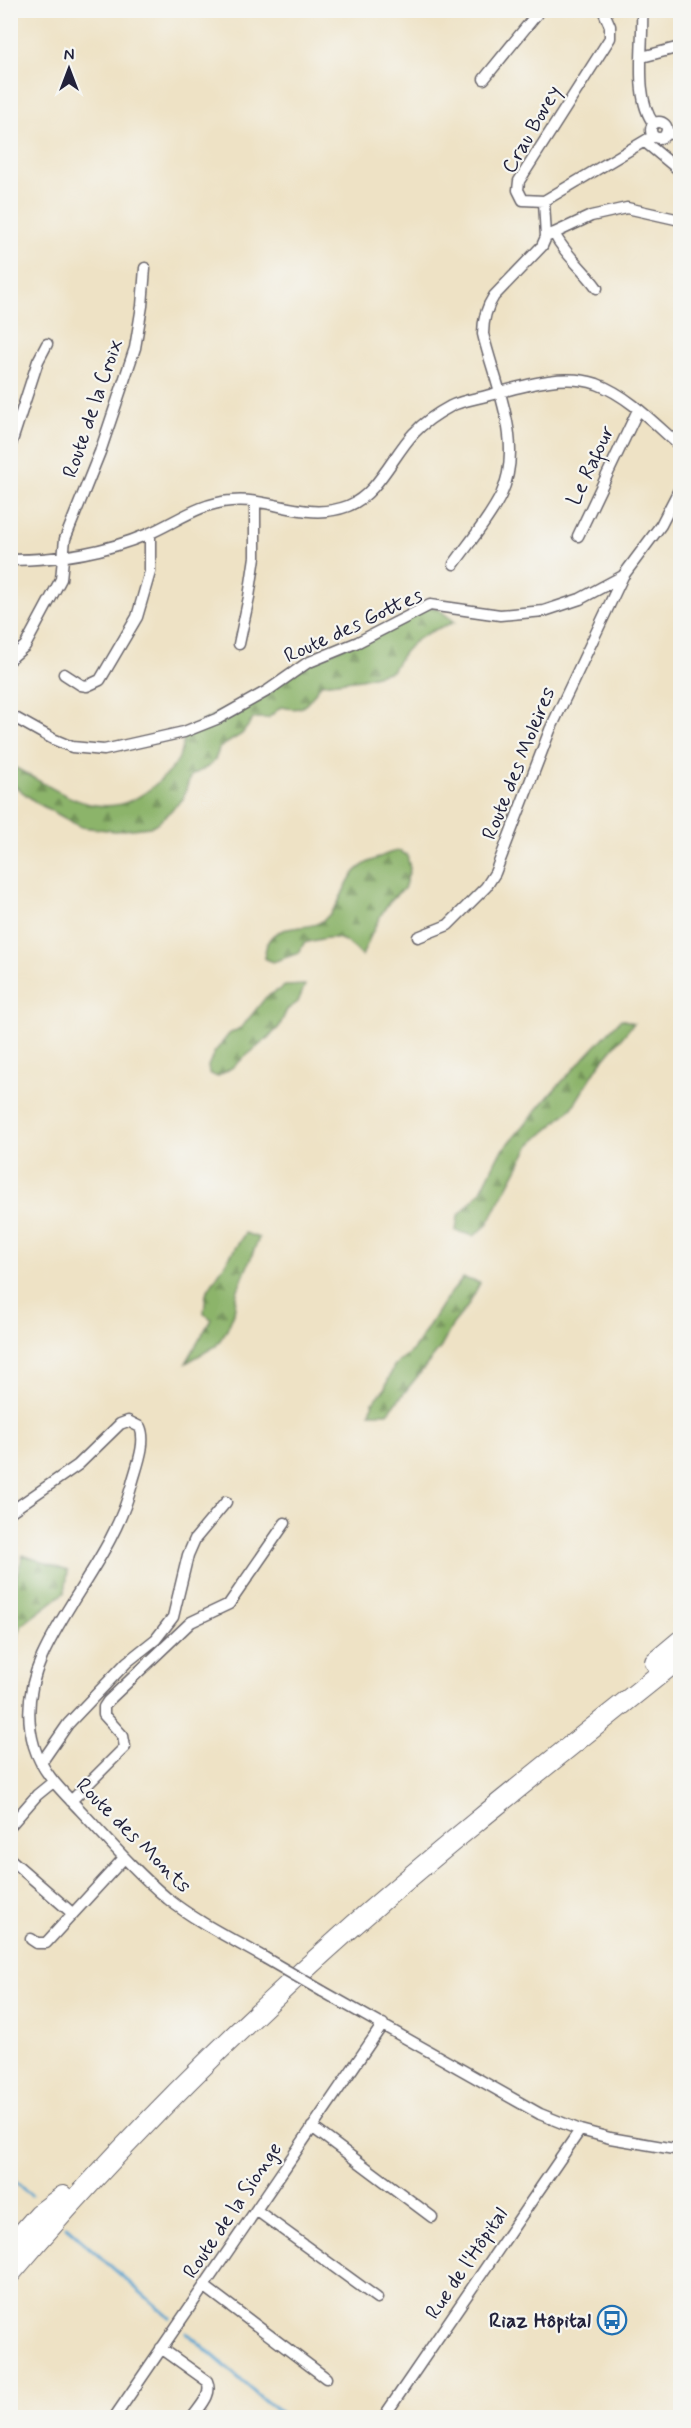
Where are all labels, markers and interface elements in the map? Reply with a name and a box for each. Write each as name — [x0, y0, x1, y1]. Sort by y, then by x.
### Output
north arrow — [39, 39, 99, 99]
text: N — [64, 45, 74, 66]
street label: Crau Bovey — [495, 80, 568, 179]
street label: Route de la Croix — [56, 335, 130, 482]
street label: Le Rafour — [560, 421, 623, 511]
street label: Route des Gottes — [280, 582, 427, 670]
street label: Route des Moleires — [476, 683, 562, 844]
street label: Route des Monts — [69, 1772, 197, 1900]
street label: Route de la Sionge — [177, 2137, 289, 2284]
street label: Rue de l'Hôpital — [419, 2202, 515, 2325]
bus stop icon: Riaz Hôpital — [596, 2304, 628, 2336]
place label: Riaz Hôpital — [489, 2307, 591, 2335]

